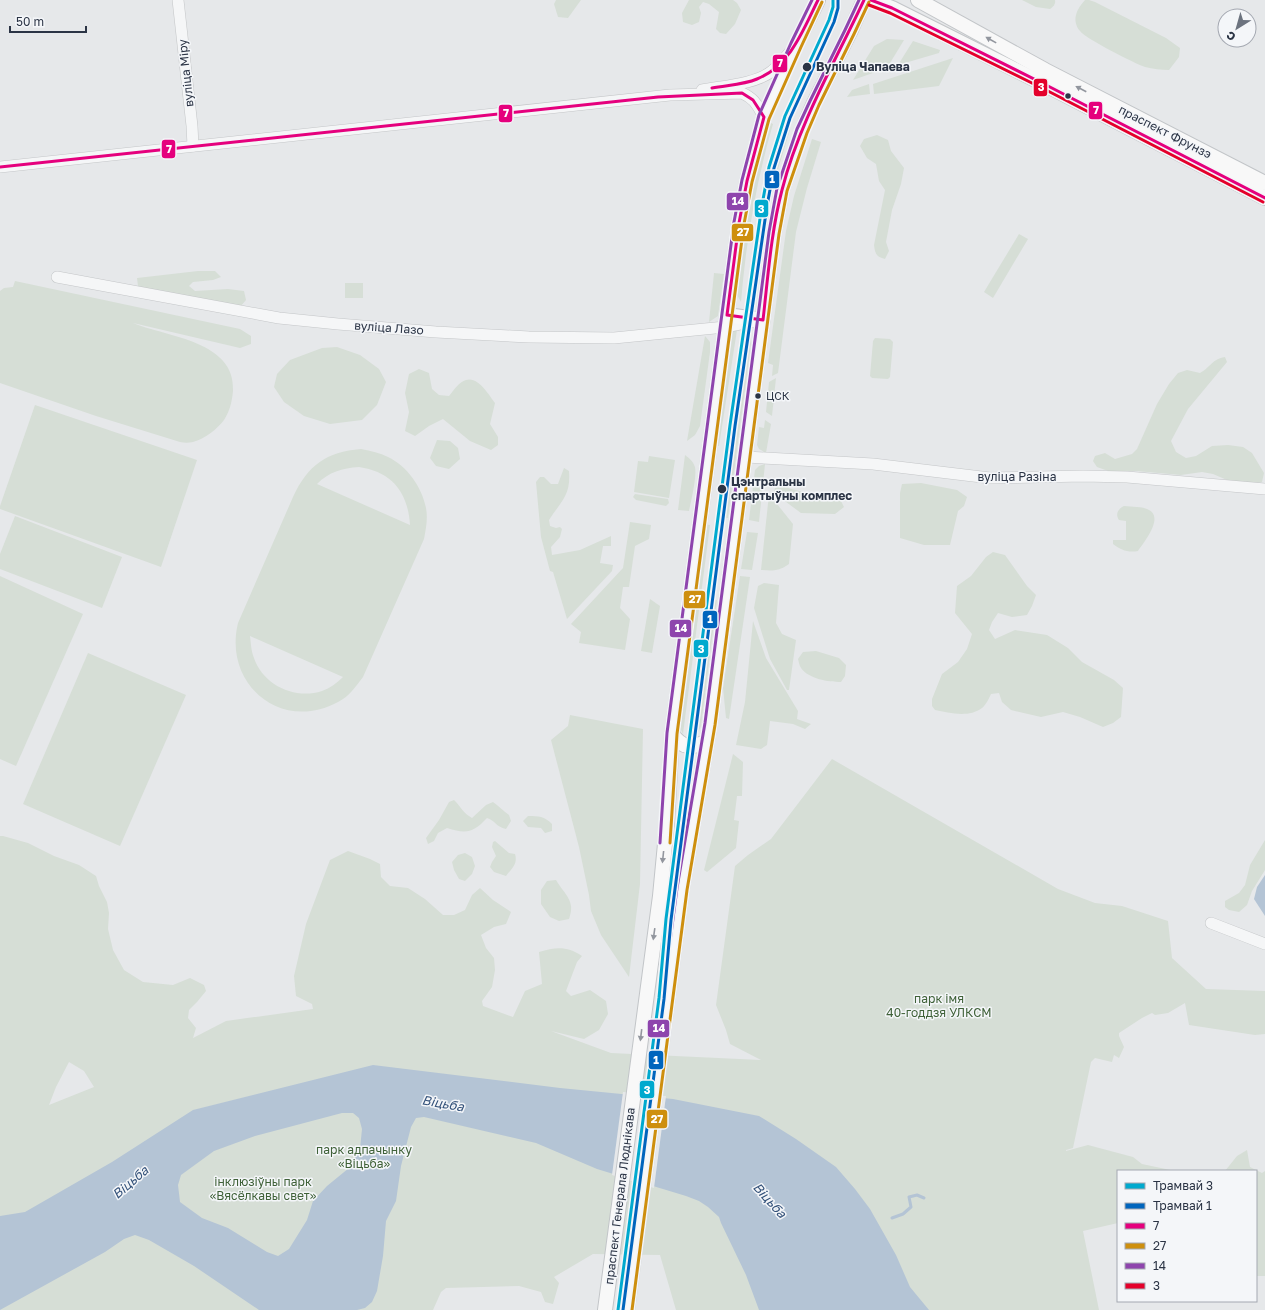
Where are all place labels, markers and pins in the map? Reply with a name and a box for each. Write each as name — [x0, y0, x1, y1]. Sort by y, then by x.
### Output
place label: Вуліца Чапаева — [816, 59, 910, 74]
marker: Вуліца Чапаева — [801, 61, 813, 73]
unlabelled marker — [1063, 91, 1073, 101]
place label: ЦСК — [766, 389, 790, 402]
marker: ЦСК — [753, 391, 763, 401]
place label: Цэнтральны спартыўны комплес — [731, 474, 852, 503]
marker: Цэнтральны спартыўны комплес — [716, 483, 728, 495]

